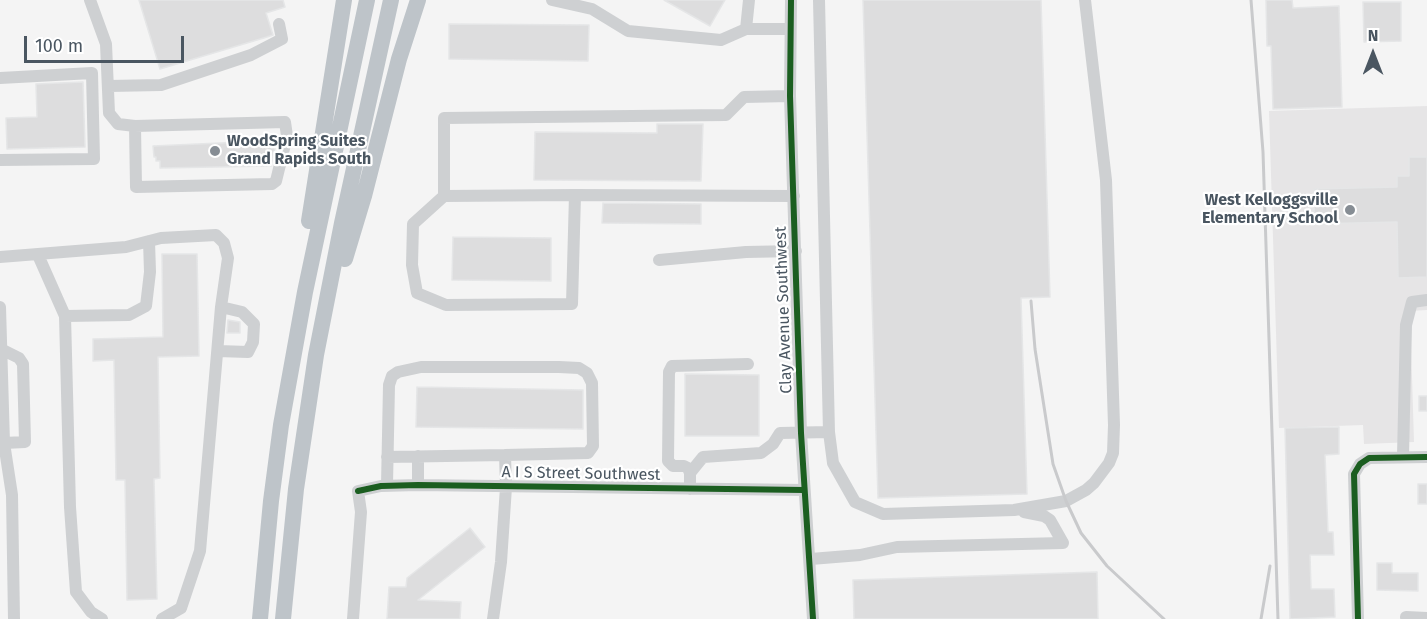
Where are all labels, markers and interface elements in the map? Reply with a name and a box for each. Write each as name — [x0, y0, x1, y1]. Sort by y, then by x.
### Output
scale bar — [27, 24, 188, 62]
north arrow — [1343, 24, 1403, 84]
text: N — [1368, 26, 1378, 45]
text: 100 m — [35, 35, 83, 57]
place label: WoodSpring Suites Grand Rapids South — [227, 132, 371, 170]
marker: WoodSpring Suites Grand Rapids South — [208, 144, 222, 158]
place label: West Kelloggsville Elementary School — [1202, 191, 1338, 229]
marker: West Kelloggsville Elementary School — [1343, 203, 1357, 217]
street label: Clay Avenue Southwest — [771, 226, 797, 394]
street label: A I S Street Southwest — [501, 463, 661, 485]

